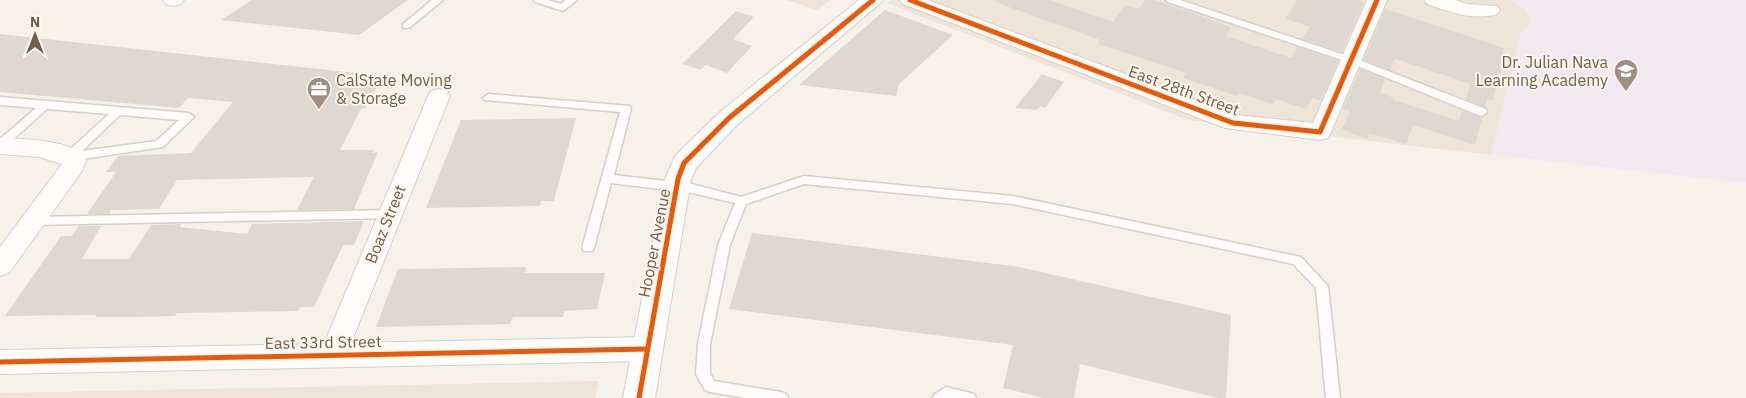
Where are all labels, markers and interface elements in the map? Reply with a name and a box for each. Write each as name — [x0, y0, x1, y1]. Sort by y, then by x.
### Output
north arrow — [10, 10, 60, 60]
text: N — [30, 13, 40, 31]
place label: Dr. Julian Nava Learning Academy — [1476, 52, 1608, 90]
school or university icon: Dr. Julian Nava Learning Academy — [1613, 58, 1639, 92]
street label: East 28th Street — [1126, 61, 1242, 119]
place label: CalState Moving & Storage — [336, 70, 452, 108]
office icon: CalState Moving & Storage — [306, 76, 332, 110]
street label: Boaz Street — [360, 182, 410, 266]
street label: Hooper Avenue — [634, 187, 674, 299]
street label: East 33rd Street — [264, 331, 382, 353]

